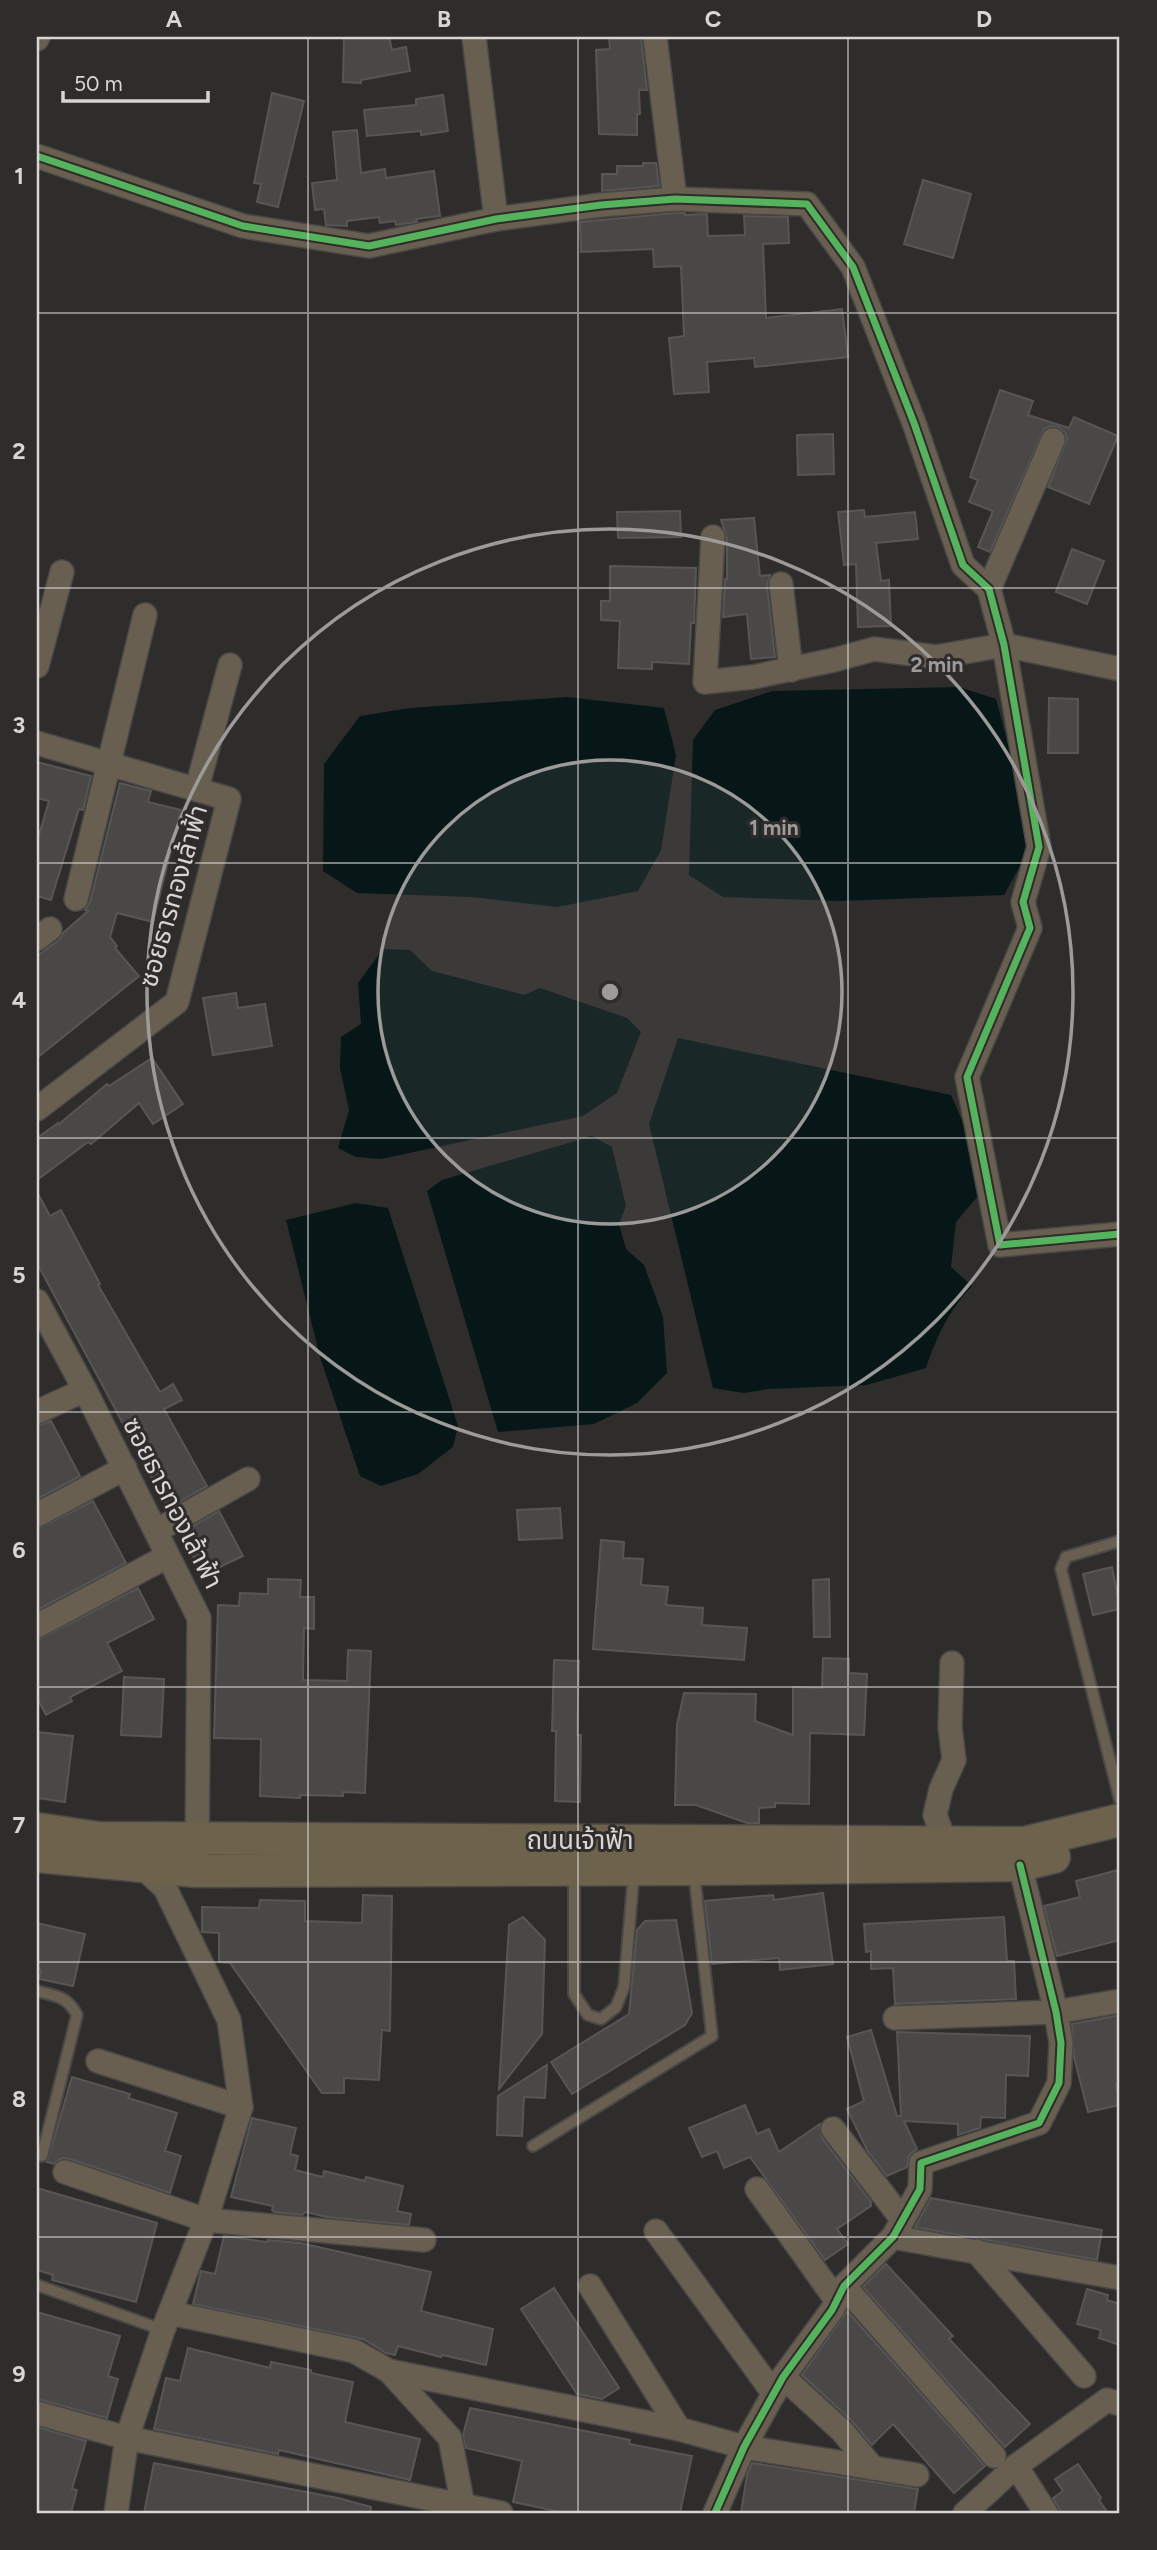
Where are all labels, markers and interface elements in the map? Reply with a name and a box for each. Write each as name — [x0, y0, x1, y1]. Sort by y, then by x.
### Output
text: A — [166, 5, 183, 33]
text: B — [437, 5, 451, 33]
text: C — [705, 5, 722, 33]
text: D — [976, 5, 992, 33]
scale bar — [63, 60, 208, 104]
text: 50 m — [74, 71, 123, 96]
text: 1 — [14, 162, 24, 190]
text: 2 — [12, 437, 26, 465]
text: 2 min — [911, 652, 963, 677]
text: 3 — [13, 711, 25, 739]
street label: ซอยธารทองเล้าฟ้า — [132, 801, 214, 991]
text: 1 min — [749, 815, 799, 840]
centre of rings — [598, 980, 622, 1004]
text: 4 — [12, 986, 26, 1014]
text: 5 — [12, 1261, 26, 1289]
street label: ซอยธารทองเล้าฟ้า — [116, 1412, 230, 1594]
text: 6 — [12, 1536, 26, 1564]
text: 7 — [13, 1811, 26, 1839]
street label: ถนนเจ้าฟ้า — [526, 1824, 634, 1856]
text: 8 — [12, 2085, 26, 2113]
text: 9 — [12, 2360, 26, 2388]

